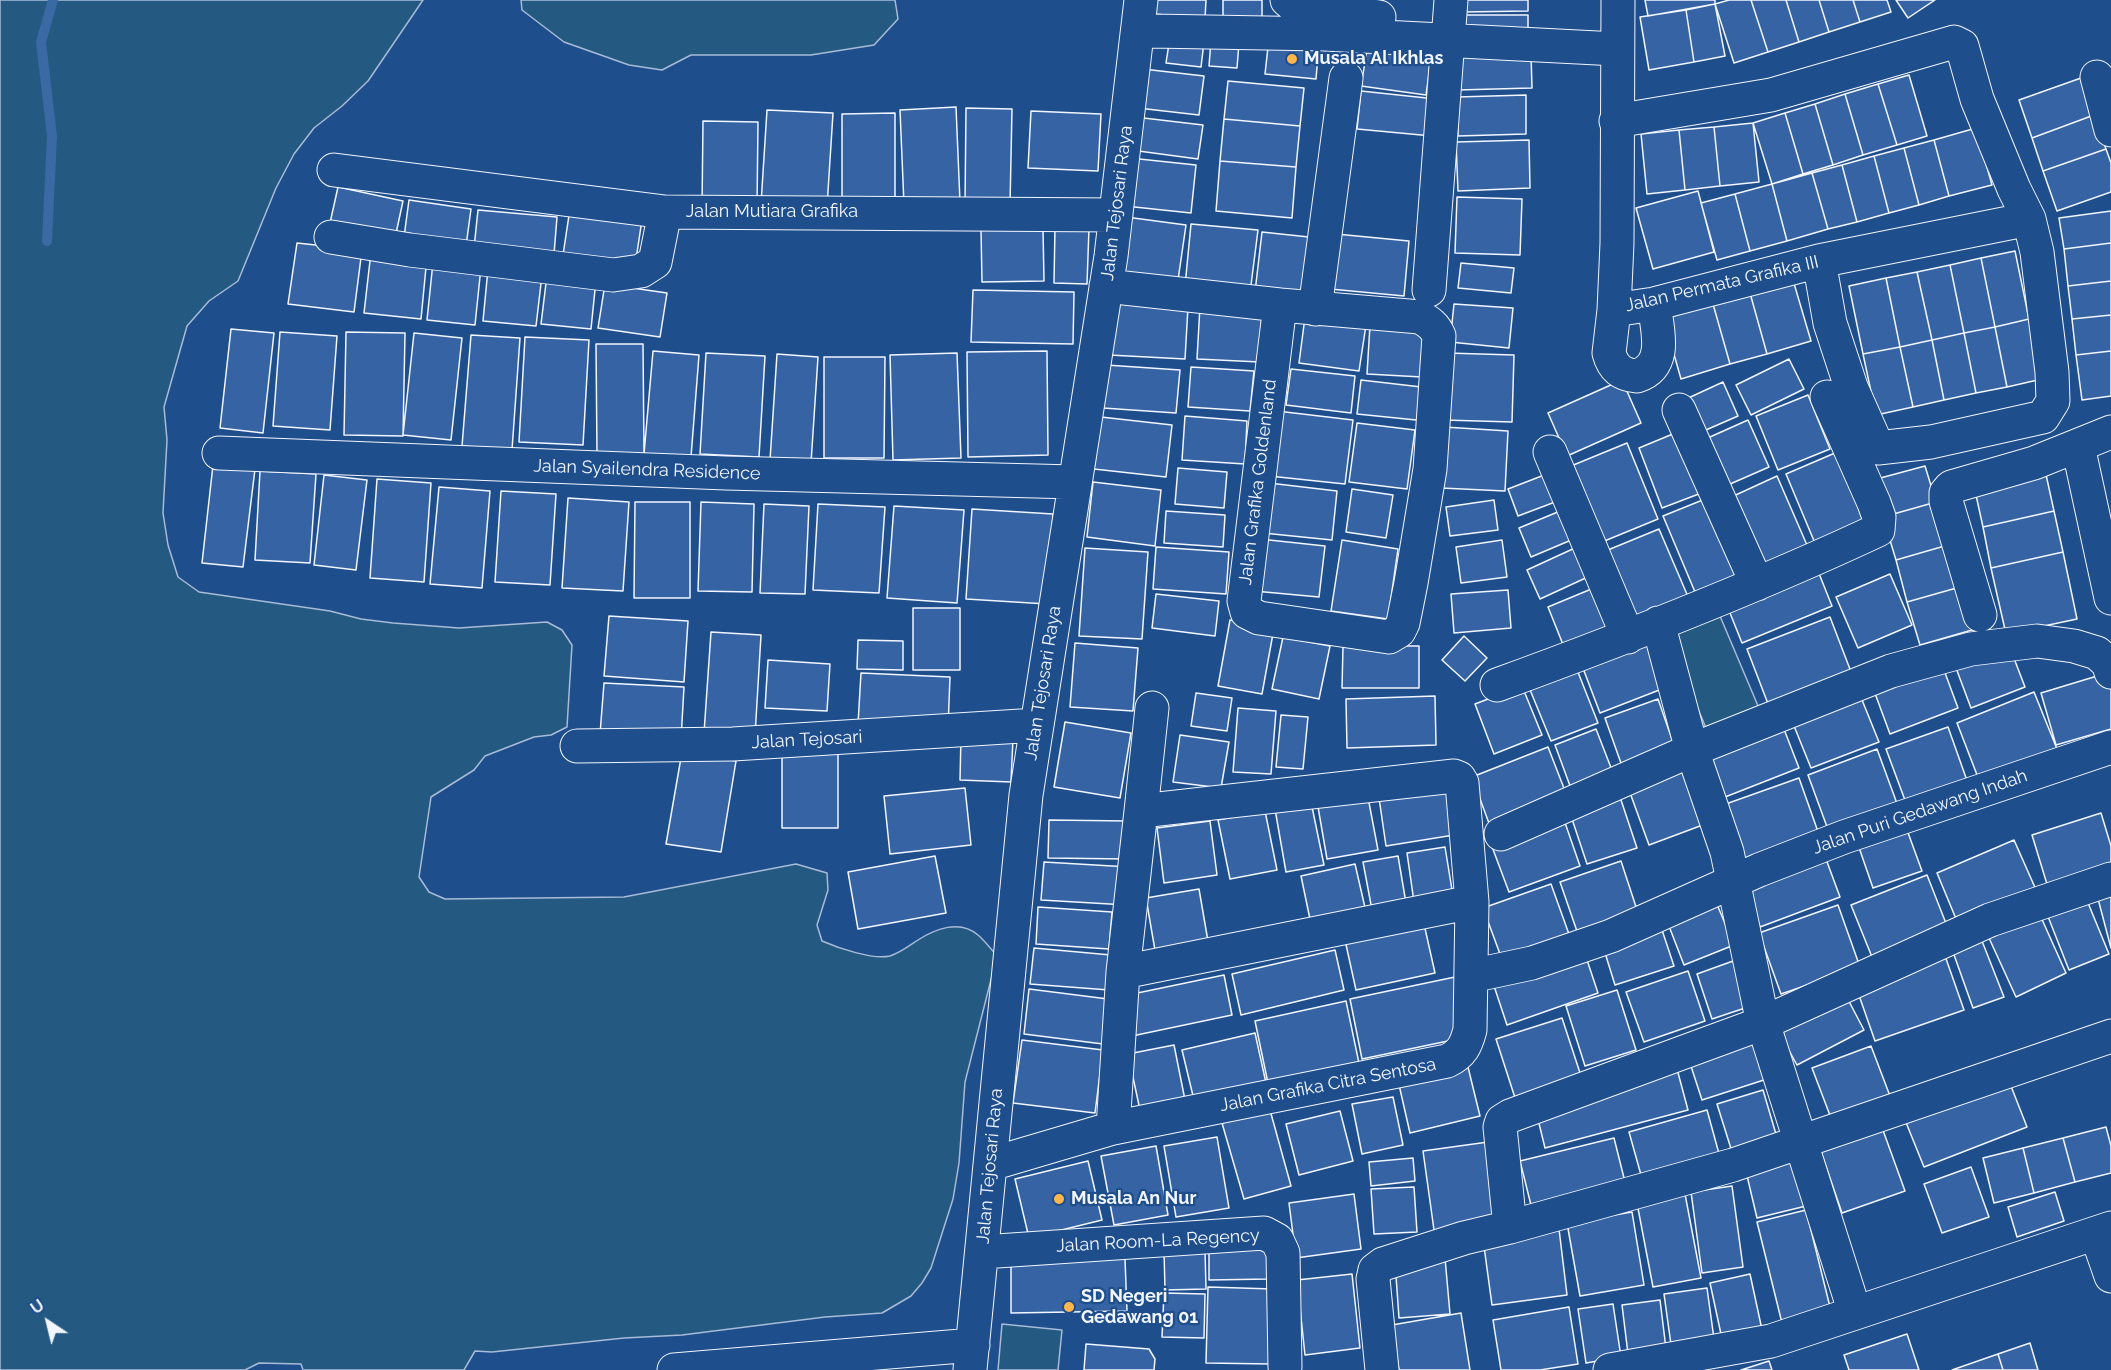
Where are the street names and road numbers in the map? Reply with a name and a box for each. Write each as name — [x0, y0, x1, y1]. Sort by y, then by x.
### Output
street label: Jalan Tejosari Raya — [1097, 124, 1137, 282]
street label: Jalan Mutiara Grafika — [686, 201, 858, 223]
street label: Jalan Permata Grafika III — [1623, 251, 1821, 317]
street label: Jalan Grafika Goldenland — [1235, 378, 1281, 586]
street label: Jalan Syailendra Residence — [533, 455, 761, 485]
street label: Jalan Tejosari Raya — [1020, 604, 1066, 762]
street label: Jalan Tejosari — [751, 726, 863, 754]
street label: Jalan Puri Gedawang Indah — [1810, 765, 2030, 859]
street label: Jalan Grafika Citra Sentosa — [1218, 1053, 1438, 1117]
street label: Jalan Tejosari Raya — [972, 1087, 1008, 1245]
street label: Jalan Room-La Regency — [1056, 1225, 1260, 1257]

